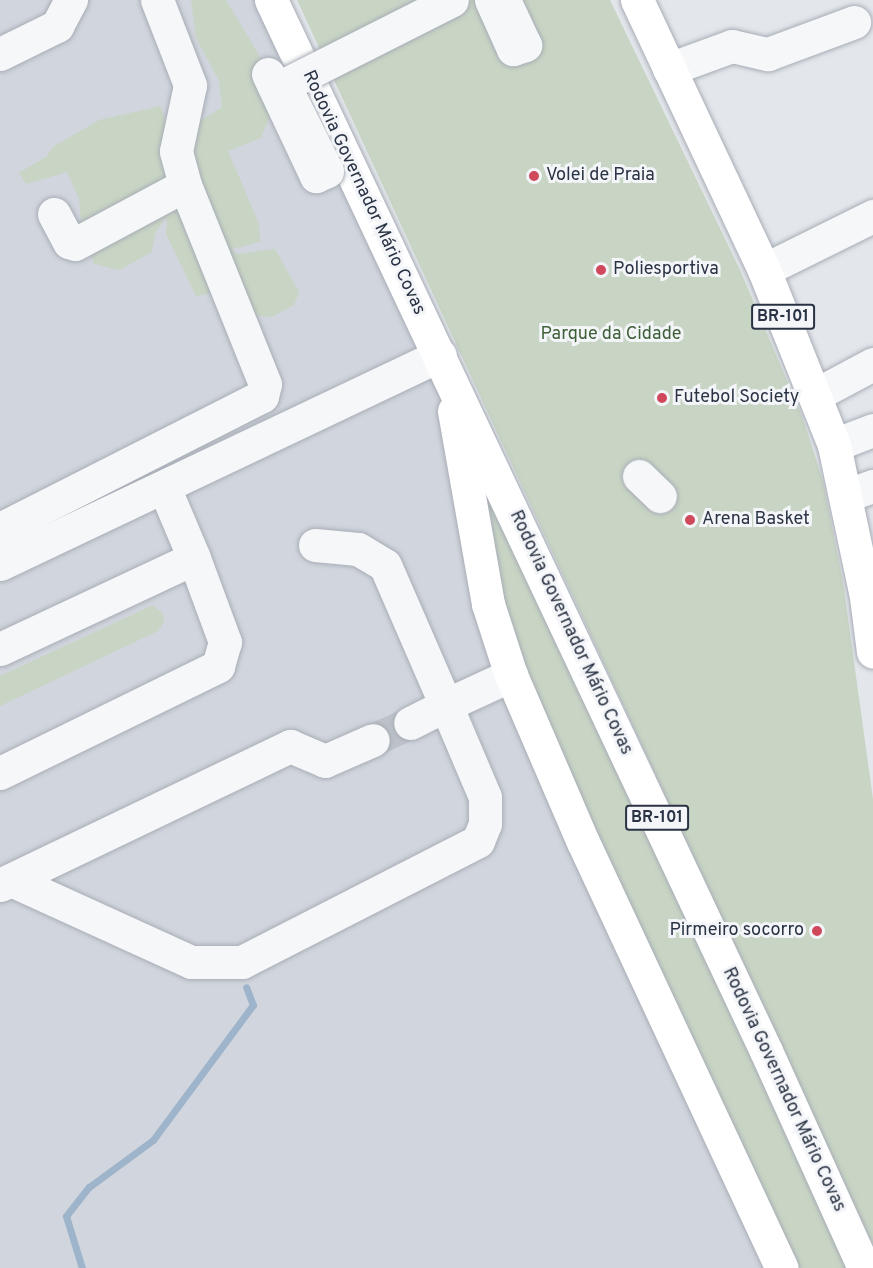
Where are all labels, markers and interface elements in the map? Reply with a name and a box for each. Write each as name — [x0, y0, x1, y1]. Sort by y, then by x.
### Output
street label: Rodovia Governador Mário Covas — [297, 67, 429, 319]
place label: Volei de Praia — [546, 165, 655, 187]
marker: Volei de Praia — [527, 169, 541, 183]
place label: Poliesportiva — [613, 259, 719, 281]
marker: Poliesportiva — [594, 263, 608, 277]
road number: BR-101 — [750, 304, 816, 330]
park label: Parque da Cidade — [540, 324, 682, 346]
place label: Futebol Society — [674, 387, 799, 409]
marker: Futebol Society — [655, 391, 669, 405]
street label: Rodovia Governador Mário Covas — [504, 507, 636, 759]
place label: Arena Basket — [702, 509, 810, 531]
marker: Arena Basket — [683, 513, 697, 527]
road number: BR-101 — [624, 805, 690, 831]
place label: Pirmeiro socorro — [669, 920, 804, 942]
marker: Pirmeiro socorro — [808, 922, 826, 940]
street label: Rodovia Governador Mário Covas — [717, 964, 849, 1216]

